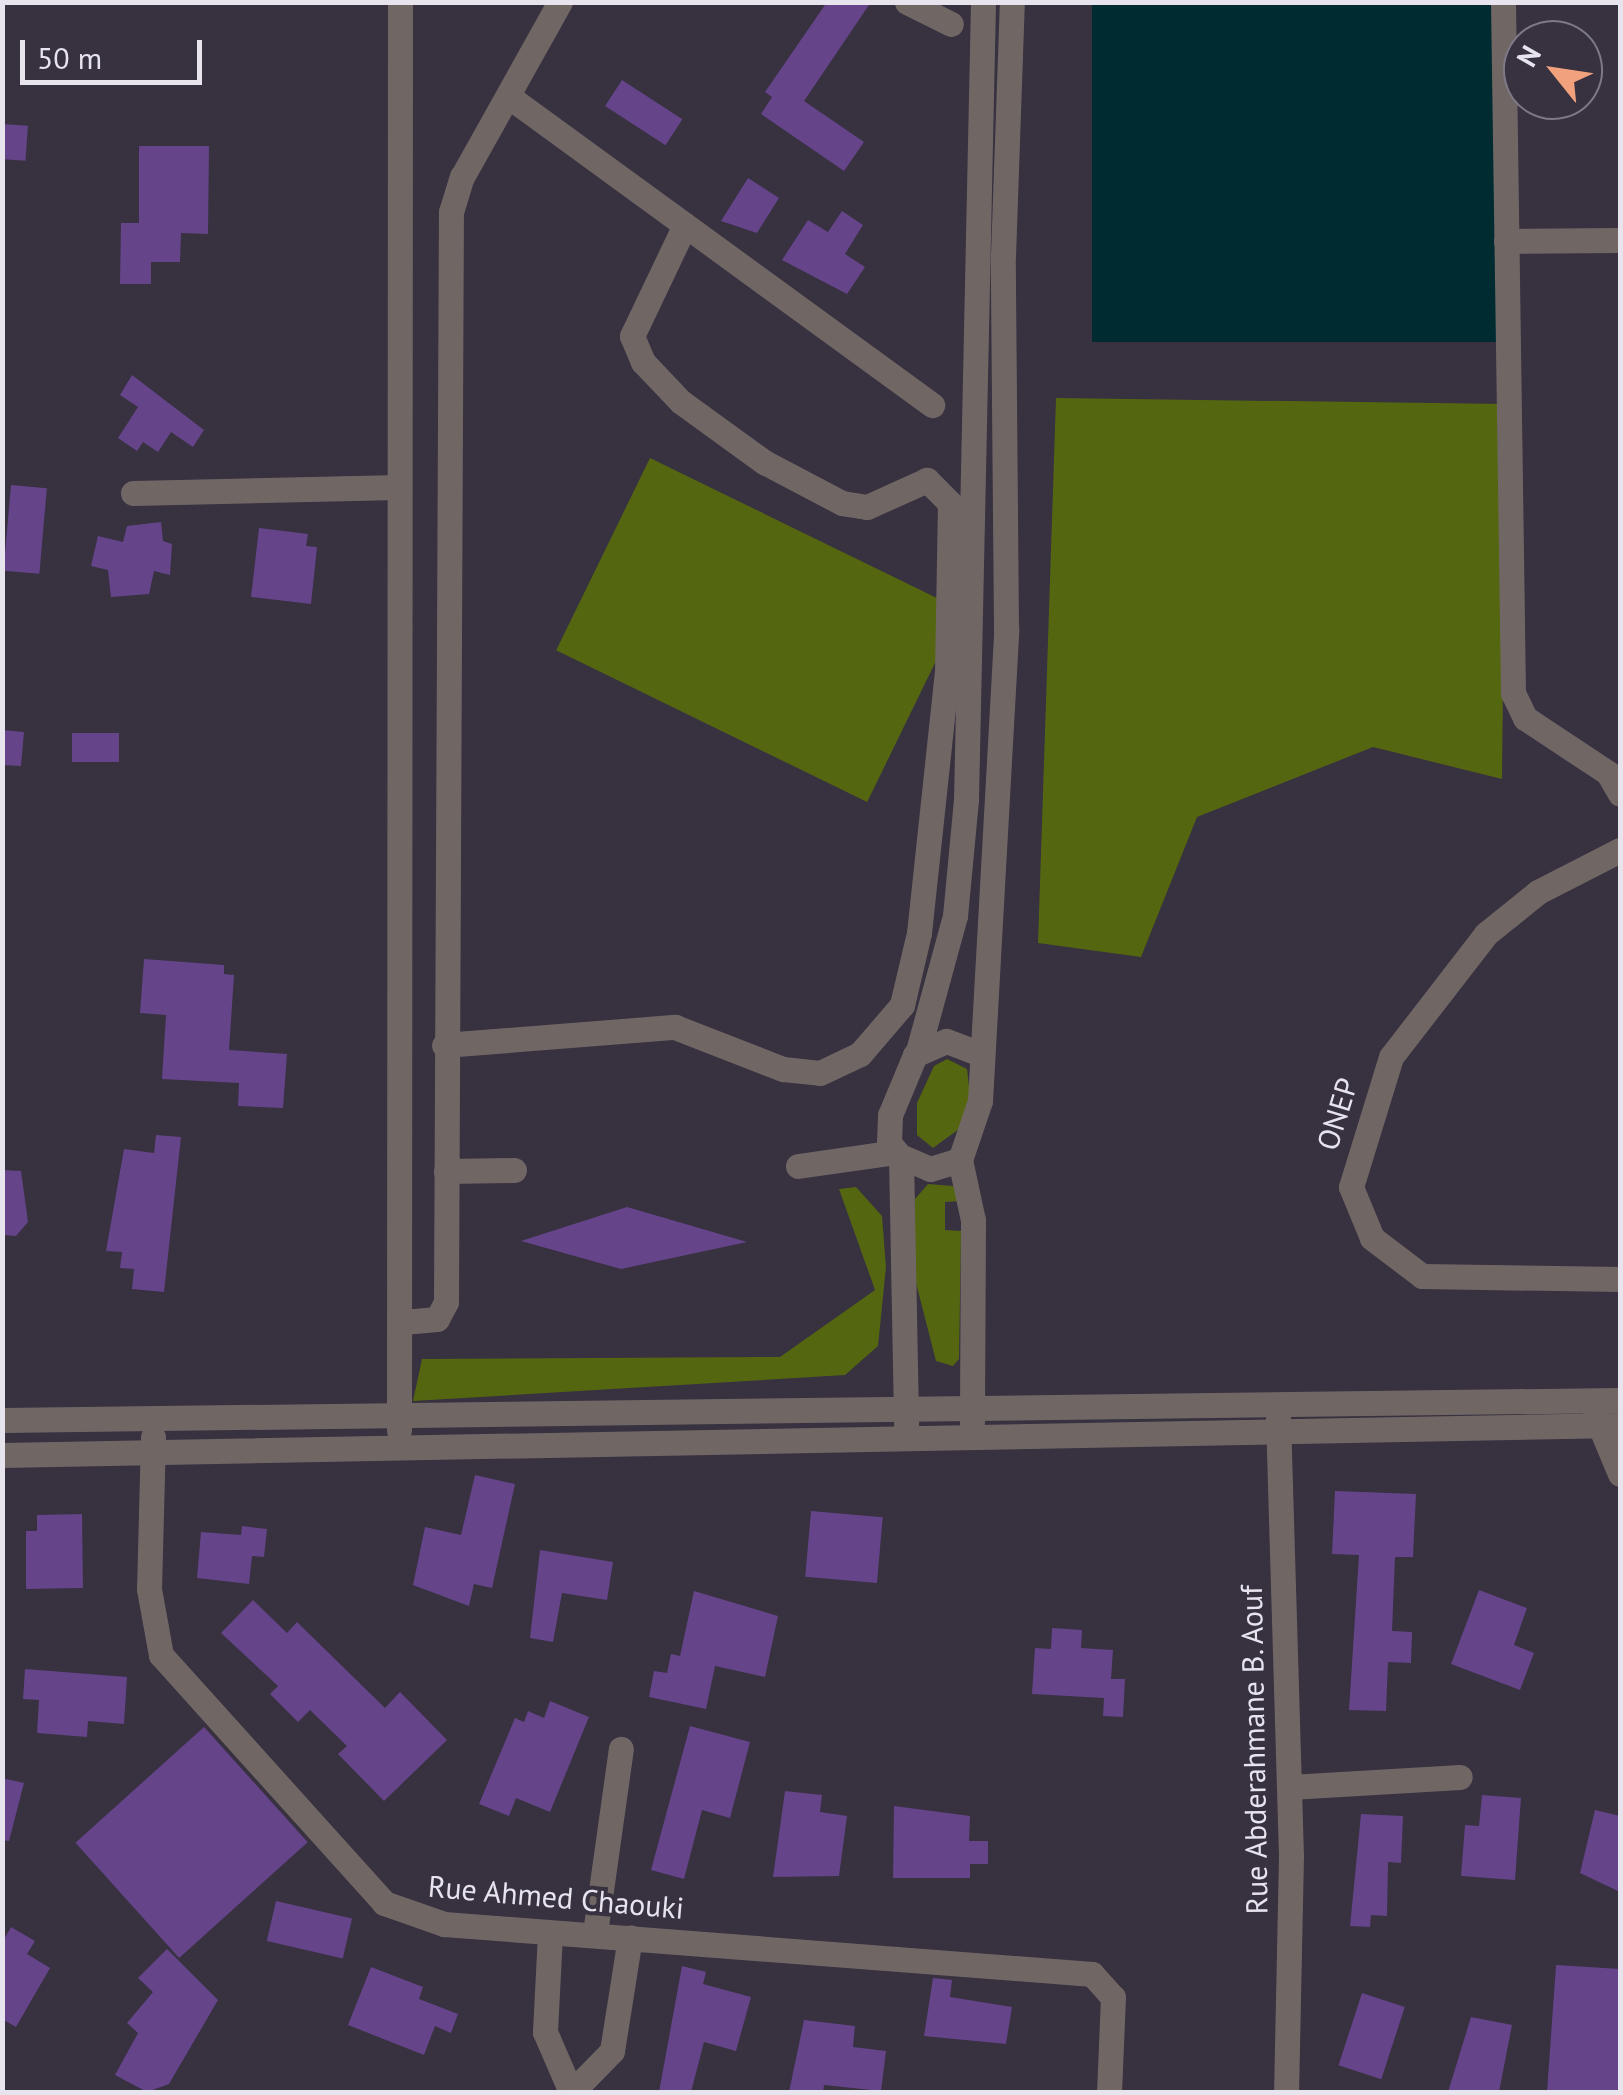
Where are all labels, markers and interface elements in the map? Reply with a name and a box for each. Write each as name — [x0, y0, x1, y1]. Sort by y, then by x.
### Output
scale bar — [25, 20, 208, 82]
north arrow — [1503, 20, 1603, 120]
text: 50 m — [37, 38, 102, 77]
text: N — [1508, 39, 1549, 73]
street label: ONEP — [1309, 1074, 1365, 1154]
street label: Rue Abderahmane B. Aouf — [1233, 1583, 1275, 1917]
street label: Rue Ahmed Chaouki — [426, 1868, 686, 1926]

